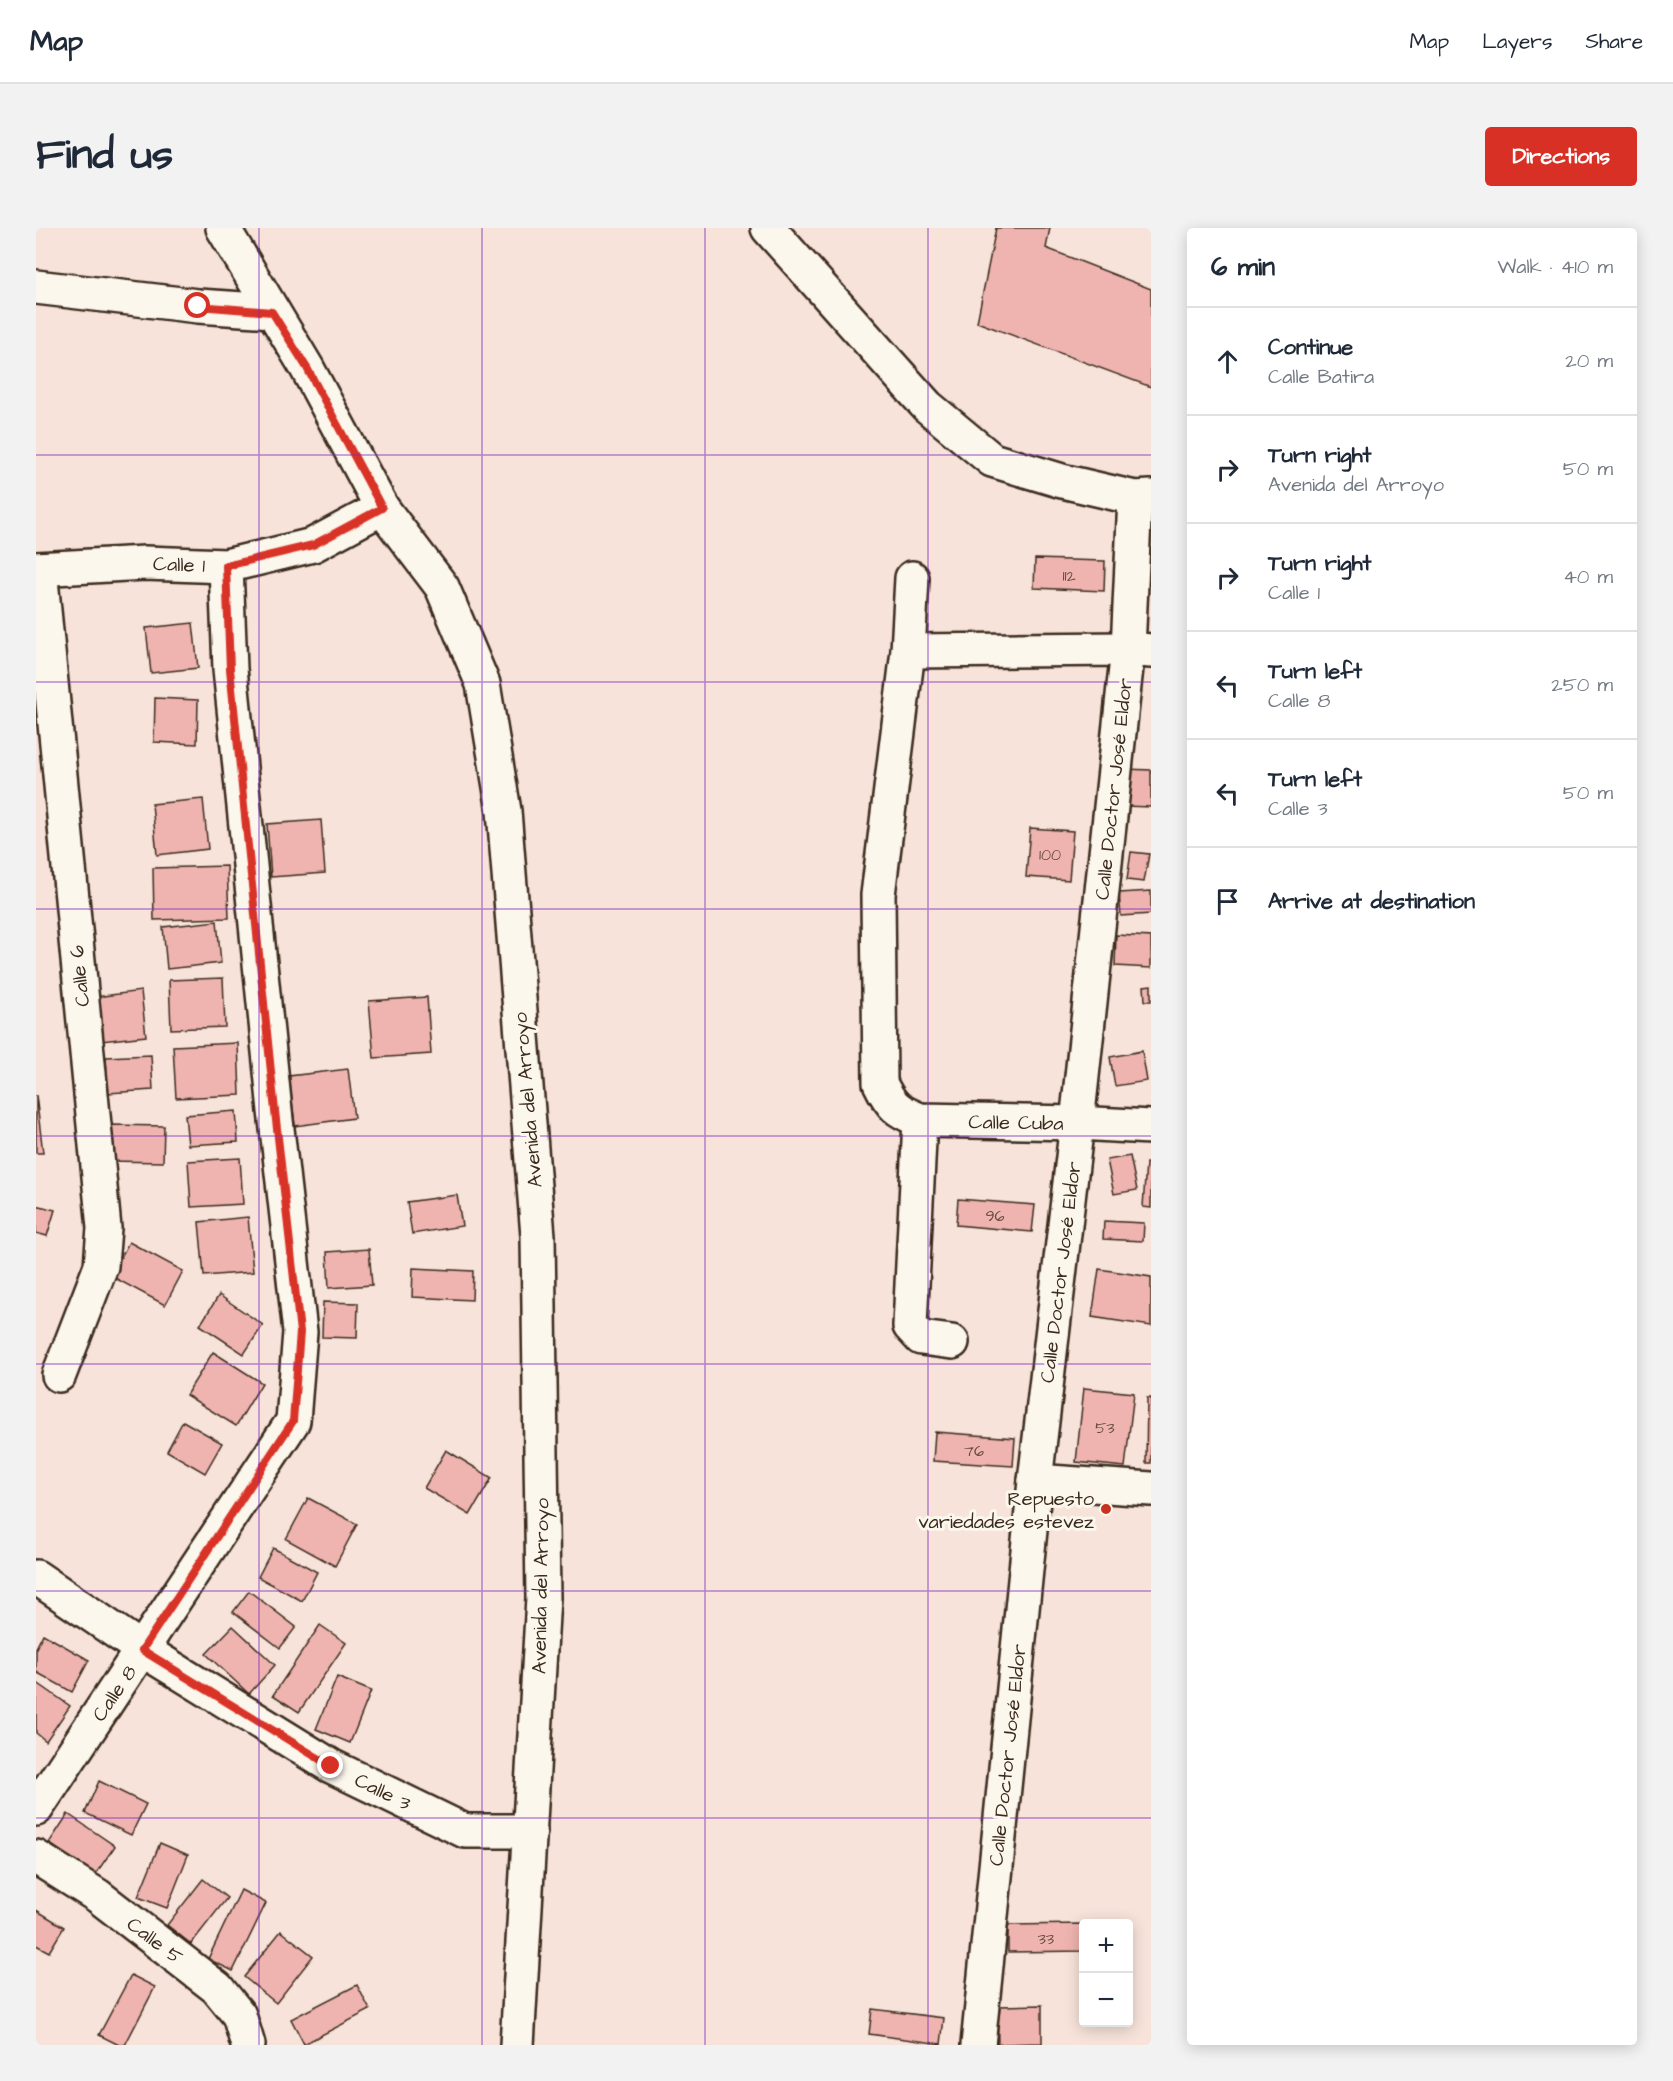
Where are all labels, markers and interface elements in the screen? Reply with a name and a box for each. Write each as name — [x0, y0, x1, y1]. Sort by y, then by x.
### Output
text: Map — [30, 22, 83, 61]
text: Map — [1409, 27, 1449, 56]
text: Layers — [1482, 27, 1552, 56]
text: Share — [1585, 27, 1643, 56]
text: Find us — [36, 127, 173, 185]
button: Directions — [1485, 127, 1637, 186]
text: 6 min — [1211, 249, 1275, 285]
text: Walk · 410 m — [1497, 253, 1613, 281]
route start — [184, 292, 210, 318]
text: Continue — [1268, 332, 1353, 363]
icon: ahead — [1211, 345, 1244, 378]
text: 20 m — [1565, 347, 1613, 375]
text: Calle Batira — [1268, 363, 1374, 391]
text: Turn right — [1268, 440, 1371, 471]
icon: right — [1211, 453, 1244, 486]
text: 50 m — [1563, 455, 1613, 483]
text: Avenida del Arroyo — [1268, 471, 1444, 499]
text: Turn right — [1268, 548, 1371, 579]
street label: Calle 1 — [152, 550, 206, 580]
icon: right — [1211, 561, 1244, 594]
text: 40 m — [1563, 563, 1613, 591]
house number: 112 — [1062, 565, 1076, 587]
text: Calle 1 — [1268, 579, 1320, 607]
text: Turn left — [1268, 656, 1362, 687]
icon: left — [1211, 669, 1244, 702]
text: 250 m — [1551, 671, 1613, 699]
street label: Calle Doctor José Eldor — [1088, 677, 1140, 901]
text: Calle 8 — [1268, 687, 1330, 715]
text: Turn left — [1268, 764, 1362, 795]
icon: left — [1211, 777, 1244, 810]
text: 50 m — [1563, 779, 1613, 807]
text: Calle 3 — [1268, 795, 1328, 823]
house number: 100 — [1039, 844, 1061, 866]
icon: arrive — [1211, 885, 1244, 918]
text: Arrive at destination — [1268, 886, 1475, 917]
street label: Calle 6 — [63, 943, 97, 1008]
street label: Avenida del Arroyo — [506, 1011, 551, 1189]
street label: Calle Cuba — [968, 1108, 1064, 1138]
street label: Calle Doctor José Eldor — [1034, 1160, 1088, 1384]
house number: 96 — [985, 1205, 1005, 1227]
house number: 53 — [1095, 1417, 1115, 1439]
house number: 76 — [964, 1440, 984, 1462]
place label: Repuesto variedades estevez — [918, 1485, 1094, 1536]
street label: Avenida del Arroyo — [525, 1498, 558, 1674]
marker: Repuesto variedades estevez — [1099, 1502, 1113, 1516]
street label: Calle Doctor José Eldor — [982, 1643, 1034, 1867]
street label: Calle 8 — [86, 1660, 144, 1727]
route end — [317, 1752, 343, 1778]
street label: Calle 3 — [350, 1766, 416, 1818]
street label: Calle 5 — [121, 1910, 188, 1971]
map controls — [1079, 1919, 1133, 2027]
button: + — [1079, 1919, 1133, 1973]
house number: 33 — [1038, 1928, 1054, 1950]
button: − — [1079, 1973, 1133, 2027]

